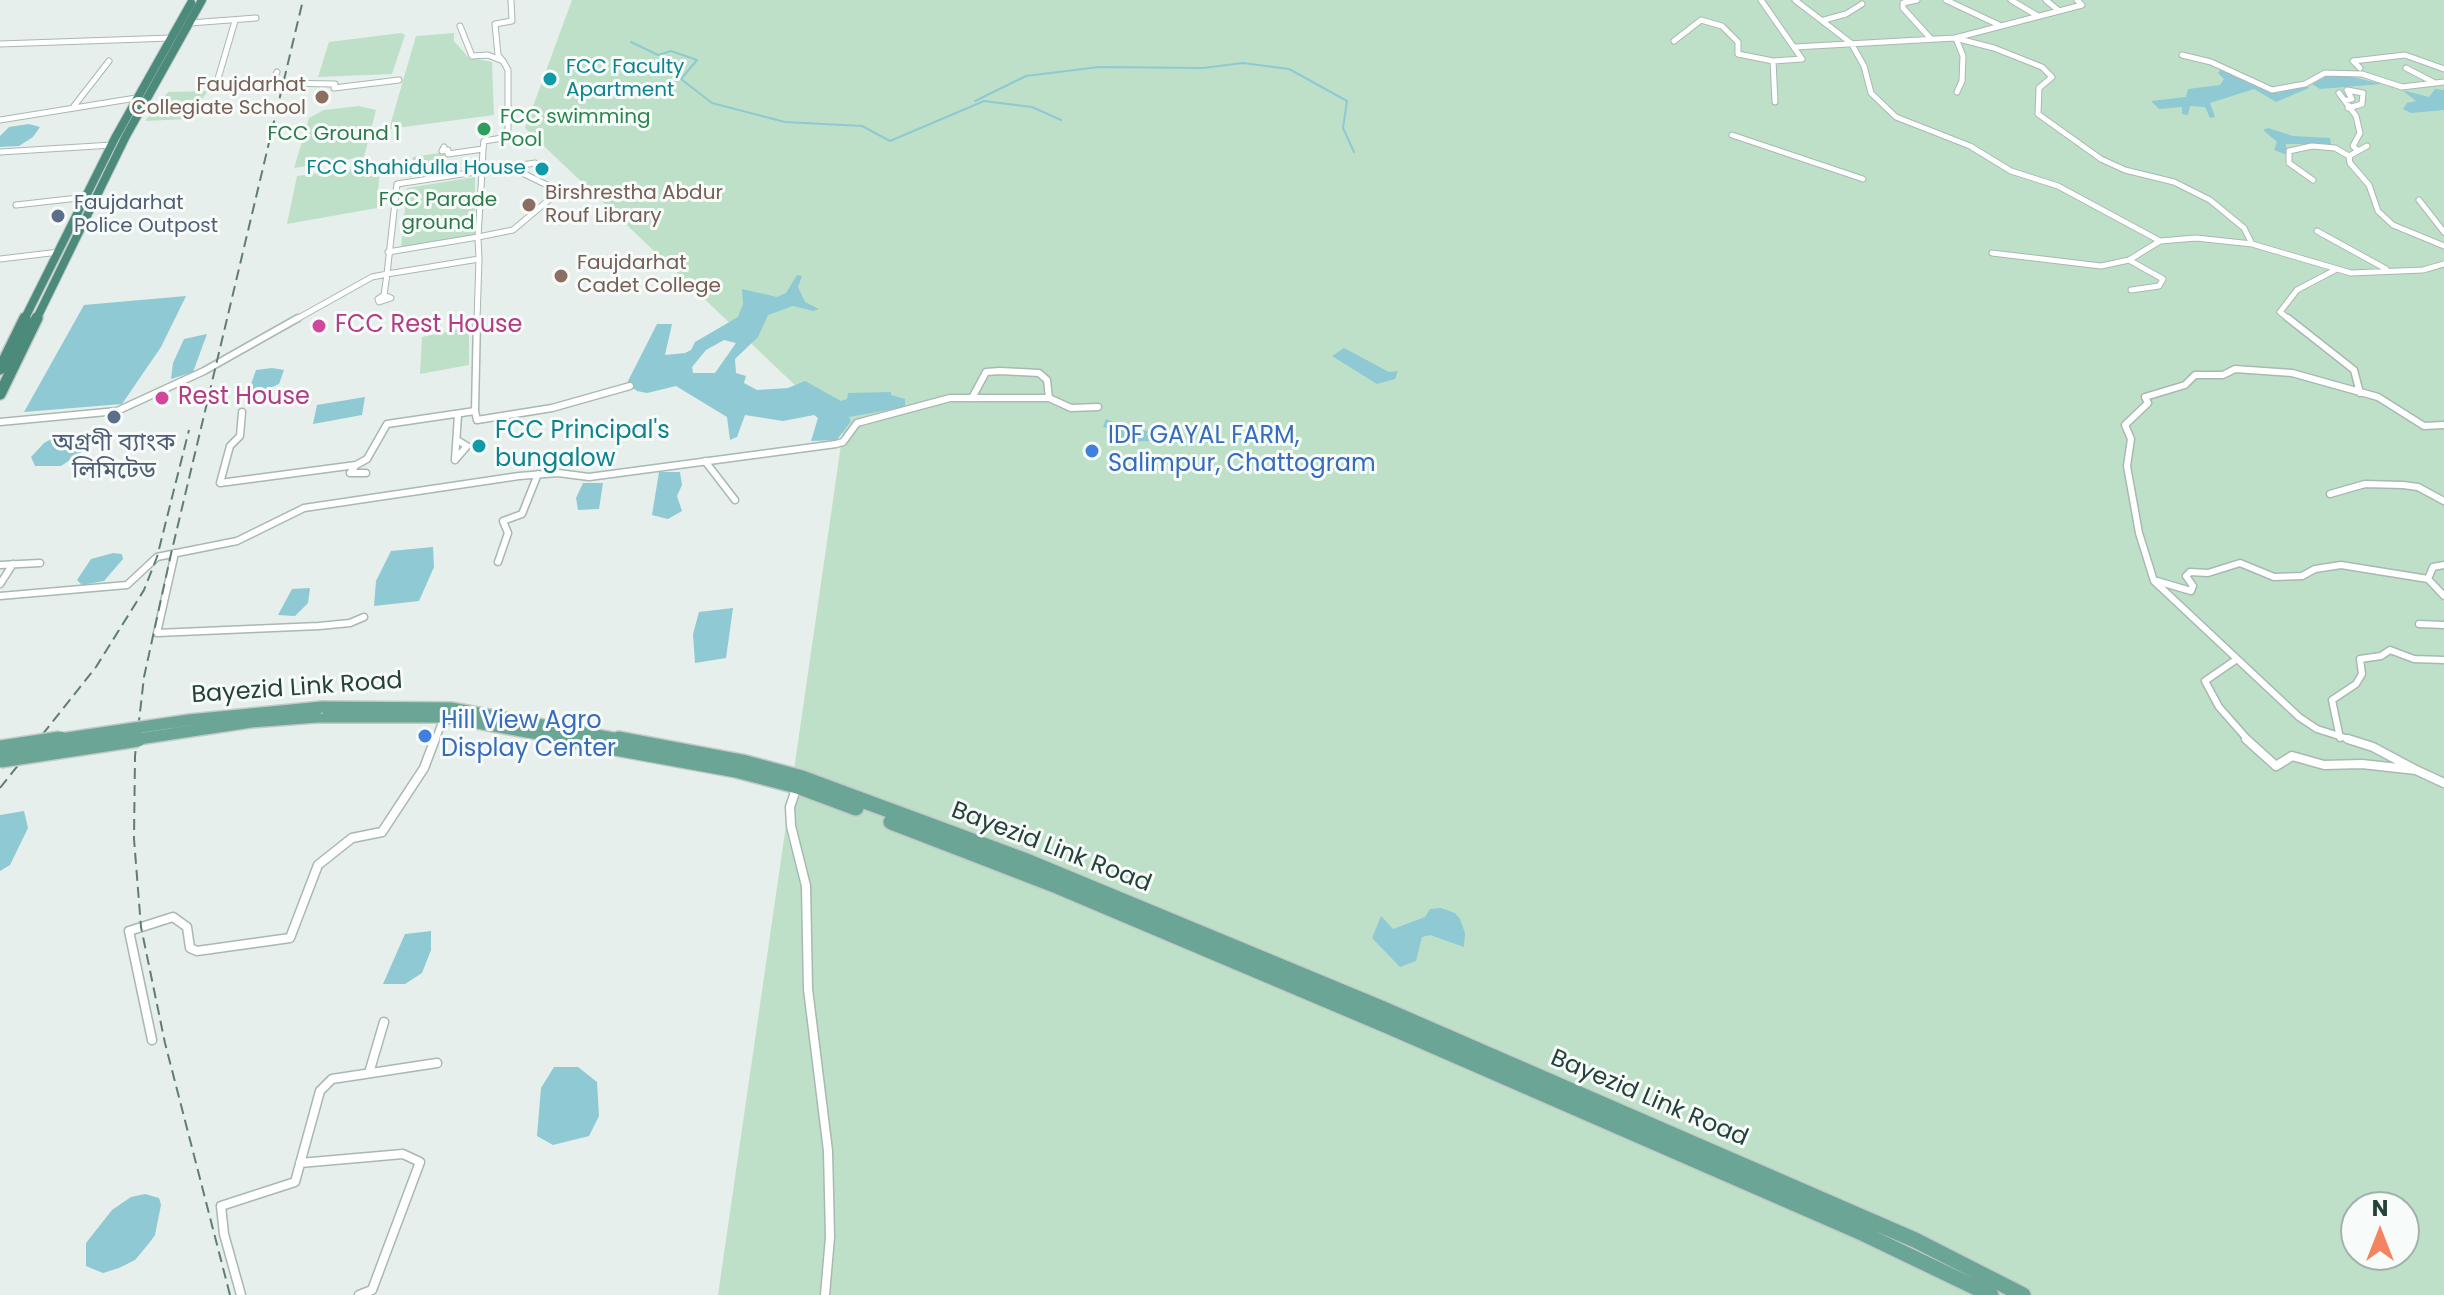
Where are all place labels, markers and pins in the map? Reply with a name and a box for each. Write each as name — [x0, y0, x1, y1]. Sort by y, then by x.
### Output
place label: FCC Faculty Apartment — [566, 56, 684, 103]
marker: FCC Faculty Apartment — [541, 70, 559, 88]
place label: Faujdarhat Collegiate School — [131, 74, 306, 121]
marker: Faujdarhat Collegiate School — [313, 88, 331, 106]
place label: FCC swimming Pool — [500, 106, 650, 153]
marker: FCC swimming Pool — [475, 120, 493, 138]
place label: FCC Shahidulla House — [307, 157, 526, 181]
marker: FCC Shahidulla House — [533, 160, 551, 178]
place label: Birshrestha Abdur Rouf Library — [545, 182, 723, 229]
place label: Faujdarhat Police Outpost — [74, 192, 218, 239]
marker: Birshrestha Abdur Rouf Library — [520, 196, 538, 214]
marker: Faujdarhat Police Outpost — [49, 207, 67, 225]
place label: Faujdarhat Cadet College — [577, 252, 721, 299]
marker: Faujdarhat Cadet College — [552, 267, 570, 285]
place label: FCC Rest House — [335, 312, 522, 340]
marker: FCC Rest House — [310, 317, 328, 335]
place label: Rest House — [178, 384, 310, 412]
marker: Rest House — [153, 389, 171, 407]
marker: অগ্রণী ব্যাংক লিমিটেড — [105, 408, 123, 426]
place label: FCC Principal's bungalow — [495, 418, 670, 474]
place label: IDF GAYAL FARM, Salimpur, Chattogram — [1108, 423, 1376, 479]
place label: অগ্রণী ব্যাংক লিমিটেড — [53, 430, 175, 486]
marker: FCC Principal's bungalow — [470, 437, 488, 455]
marker: IDF GAYAL FARM, Salimpur, Chattogram — [1083, 442, 1101, 460]
place label: Hill View Agro Display Center — [441, 708, 616, 764]
marker: Hill View Agro Display Center — [416, 727, 434, 745]

